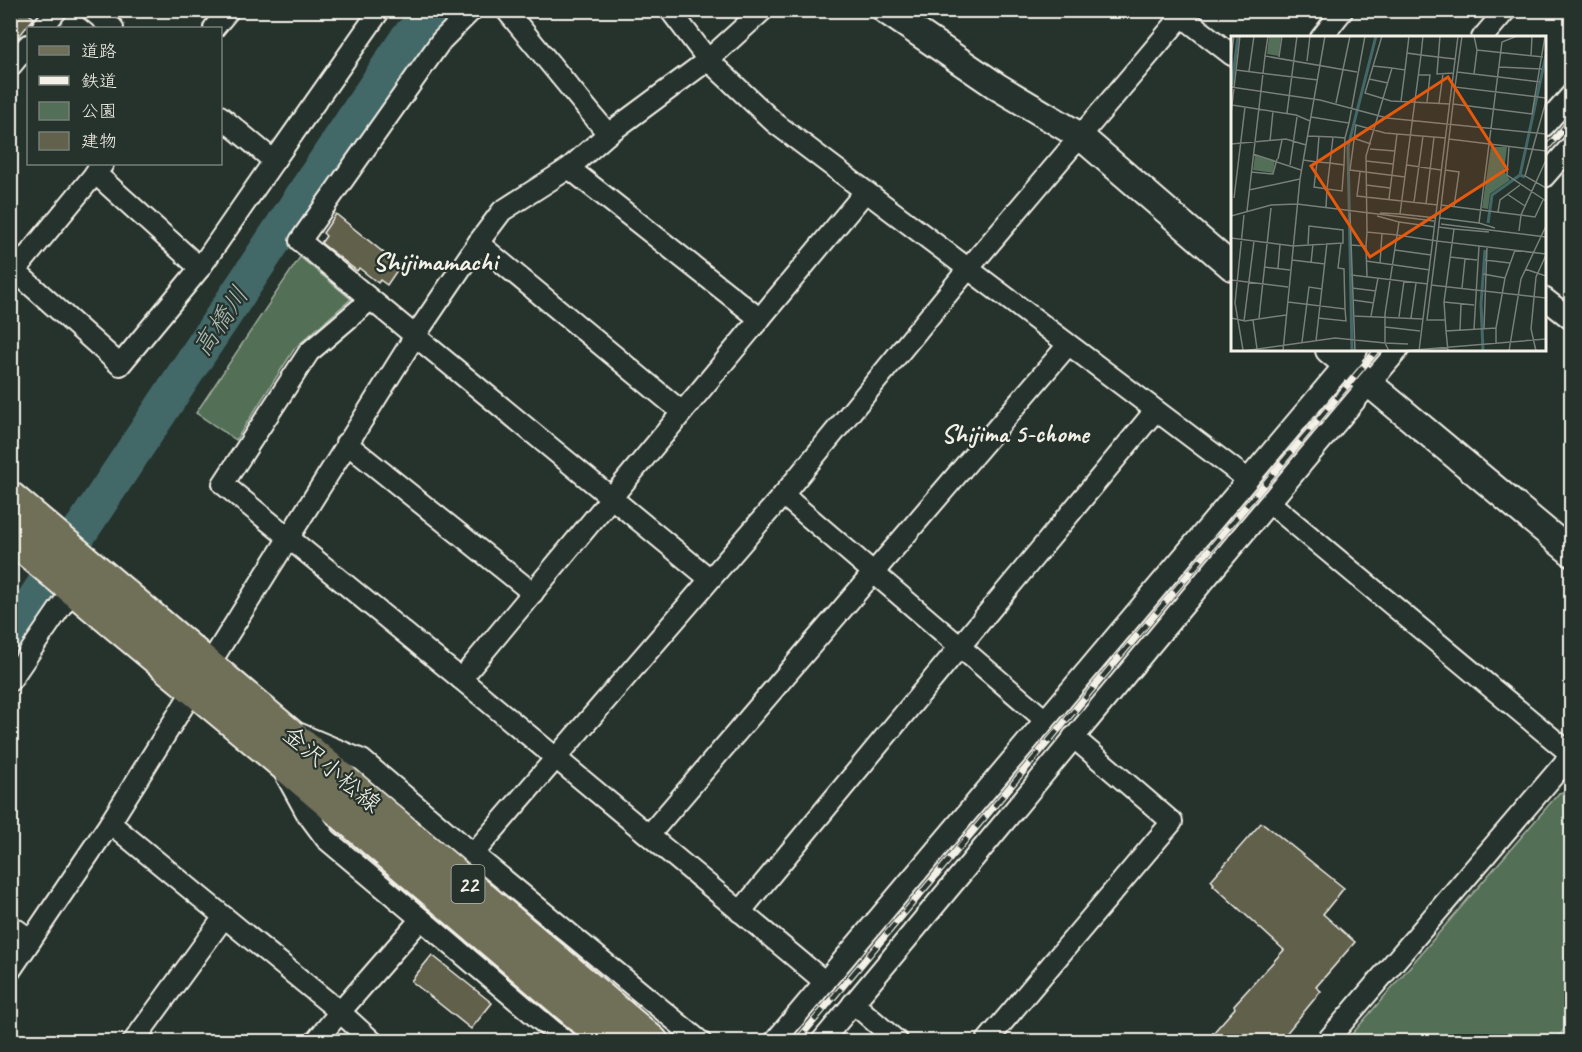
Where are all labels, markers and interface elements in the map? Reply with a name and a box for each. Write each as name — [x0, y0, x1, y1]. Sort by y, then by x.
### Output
legend — [27, 27, 222, 165]
inset map — [1231, 36, 1546, 351]
text: 道路 — [81, 40, 117, 62]
text: 鉄道 — [81, 70, 117, 92]
text: 公園 — [81, 100, 117, 122]
text: 建物 — [81, 130, 117, 152]
district label: Shijimamachi — [373, 244, 501, 278]
water label: 高橋川 — [185, 280, 256, 363]
district label: Shijima 5-chome — [941, 417, 1091, 450]
street label: 金沢小松線 — [276, 719, 388, 819]
road number: 22 — [452, 865, 484, 903]

